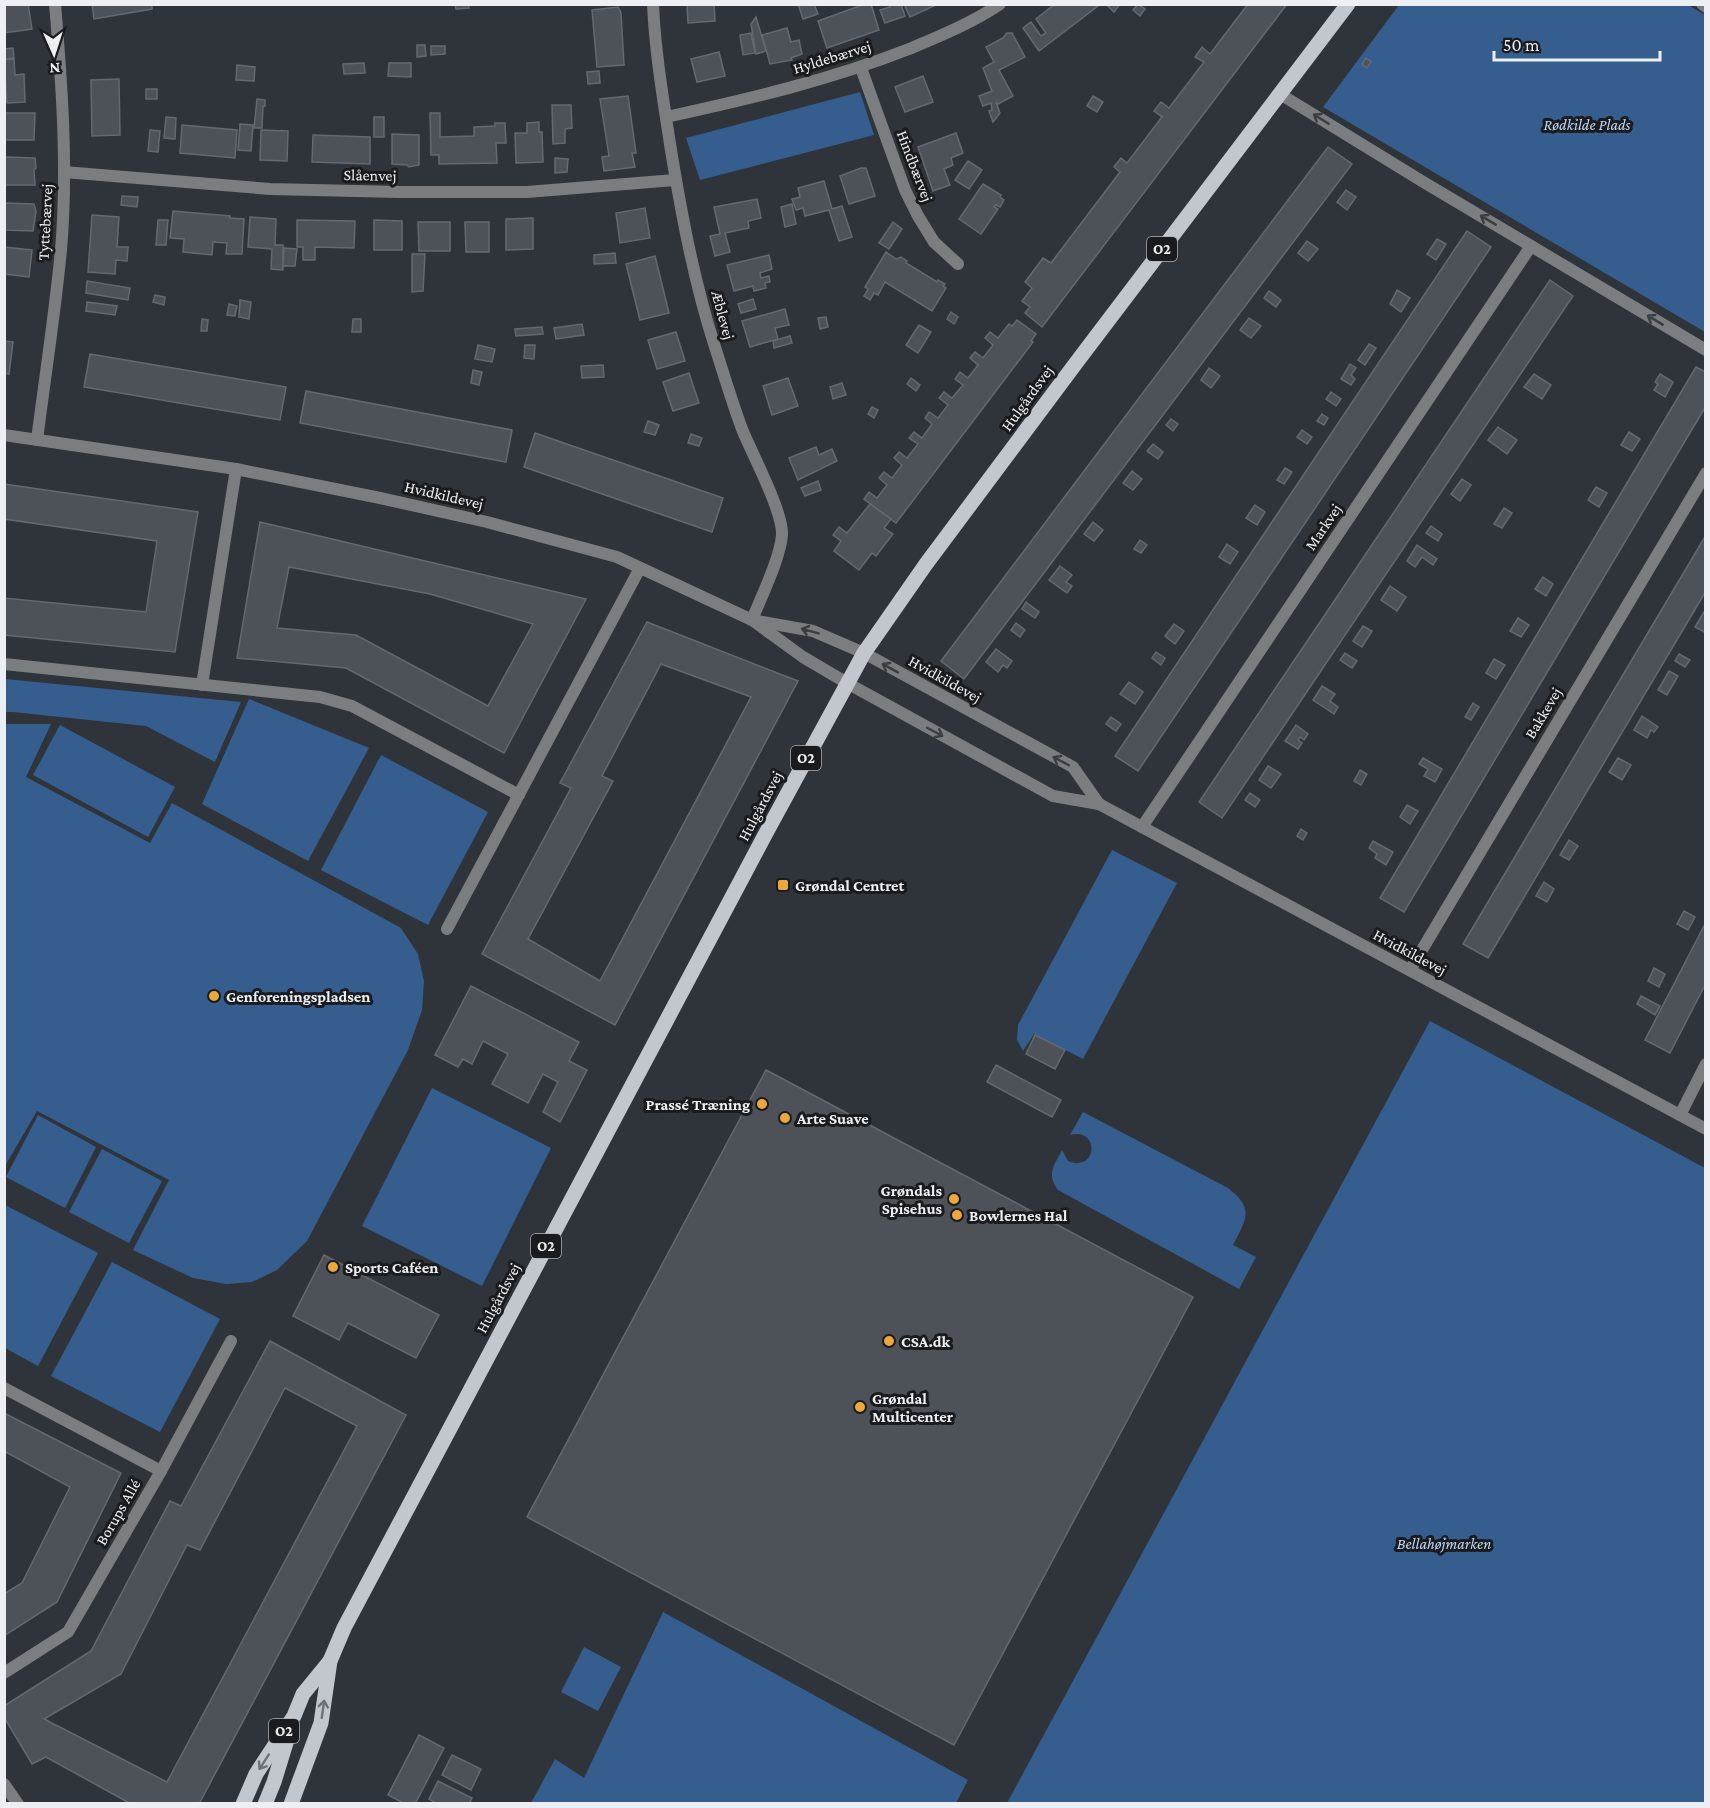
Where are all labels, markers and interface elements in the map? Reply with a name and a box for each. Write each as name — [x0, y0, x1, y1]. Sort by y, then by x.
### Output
north arrow — [24, 24, 84, 84]
scale bar — [1494, 24, 1660, 62]
text: 50 m — [1503, 35, 1540, 55]
street label: Hyldebærvej — [791, 37, 873, 78]
text: N — [49, 60, 61, 77]
one-way arrow — [1313, 113, 1330, 125]
park label: Rødkilde Plads — [1544, 116, 1630, 133]
street label: Hindbærvej — [893, 128, 936, 204]
street label: Slåenvej — [343, 166, 397, 185]
street label: Tyttebærvej — [35, 183, 56, 261]
one-way arrow — [1480, 214, 1497, 226]
road number: O2 — [1147, 237, 1177, 261]
street label: Æblevej — [707, 288, 738, 342]
one-way arrow — [1647, 314, 1664, 326]
street label: Hulgårdsvej — [998, 362, 1057, 435]
street label: Hvidkildevej — [403, 478, 485, 513]
street label: Markvej — [1301, 501, 1345, 554]
one-way arrow — [801, 625, 820, 637]
street label: Hvidkildevej — [905, 652, 984, 707]
one-way arrow — [882, 662, 899, 674]
street label: Bakkevej — [1521, 684, 1566, 742]
one-way arrow — [926, 726, 943, 738]
road number: O2 — [791, 746, 821, 770]
one-way arrow — [1053, 755, 1070, 767]
street label: Hulgårdsvej — [735, 768, 786, 844]
place label: Grøndal Centret — [795, 877, 905, 894]
marker: Grøndal Centret — [776, 878, 790, 892]
street label: Hvidkildevej — [1370, 926, 1449, 979]
place label: Genforeningspladsen — [226, 988, 370, 1005]
marker: Genforeningspladsen — [207, 989, 221, 1003]
place label: Prassé Træning — [646, 1096, 750, 1113]
marker: Prassé Træning — [755, 1097, 769, 1111]
place label: Arte Suave — [796, 1110, 869, 1127]
marker: Arte Suave — [778, 1111, 792, 1125]
place label: Grøndals Spisehus — [880, 1182, 942, 1217]
marker: Grøndals Spisehus — [947, 1192, 961, 1206]
place label: Bowlernes Hal — [969, 1207, 1068, 1224]
marker: Bowlernes Hal — [950, 1208, 964, 1222]
road number: O2 — [531, 1234, 561, 1258]
place label: Sports Caféen — [345, 1259, 438, 1276]
marker: Sports Caféen — [326, 1260, 340, 1274]
street label: Hulgårdsvej — [473, 1260, 524, 1336]
place label: CSA.dk — [901, 1333, 950, 1350]
marker: CSA.dk — [882, 1334, 896, 1348]
place label: Grøndal Multicenter — [872, 1390, 954, 1425]
marker: Grøndal Multicenter — [853, 1400, 867, 1414]
street label: Borups Allé — [92, 1476, 144, 1548]
park label: Bellahøjmarken — [1397, 1535, 1491, 1553]
one-way arrow — [318, 1699, 329, 1719]
road number: O2 — [269, 1719, 299, 1743]
one-way arrow — [258, 1753, 270, 1770]

